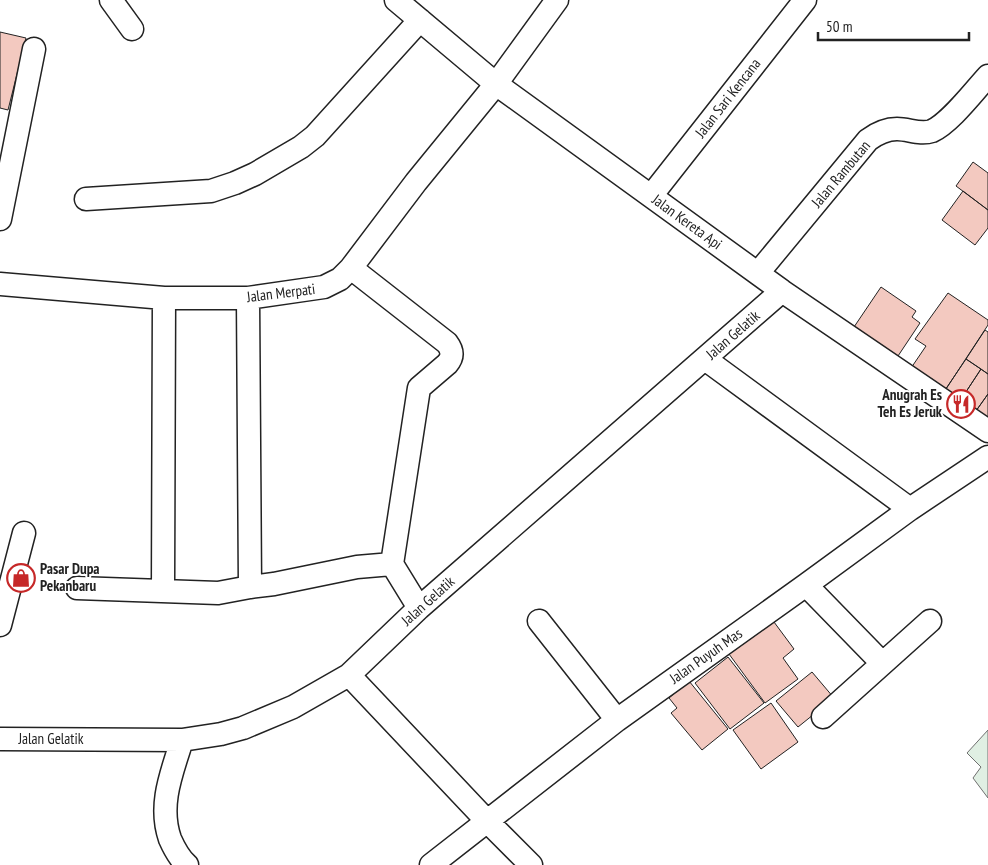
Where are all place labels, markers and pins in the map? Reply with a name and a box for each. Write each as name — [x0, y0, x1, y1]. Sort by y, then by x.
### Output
place label: Anugrah Es Teh Es Jeruk — [877, 385, 943, 421]
restaurant icon: Anugrah Es Teh Es Jeruk — [946, 389, 976, 419]
place label: Pasar Dupa Pekanbaru — [40, 559, 100, 595]
shop icon: Pasar Dupa Pekanbaru — [6, 563, 36, 593]

